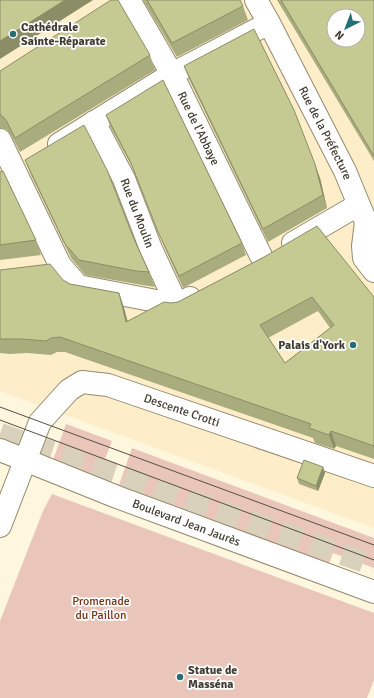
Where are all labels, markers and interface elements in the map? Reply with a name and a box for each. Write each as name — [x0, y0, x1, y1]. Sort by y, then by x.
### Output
north arrow — [326, 8, 366, 48]
place label: Cathédrale Sainte-Réparate — [21, 20, 106, 49]
text: N — [332, 28, 347, 42]
marker: Cathédrale Sainte-Réparate — [8, 29, 18, 39]
street label: Rue de la Préfecture — [295, 84, 355, 182]
street label: Rue de l'Abbaye — [174, 89, 223, 168]
street label: Rue du Moulin — [117, 176, 157, 250]
place label: Palais d'York — [278, 338, 346, 353]
marker: Palais d'York — [348, 340, 358, 350]
street label: Descente Crotti — [142, 390, 222, 430]
street label: Boulevard Jean Jaurès — [130, 496, 242, 549]
park label: Promenade du Paillon — [72, 594, 130, 623]
place label: Statue de Masséna — [188, 663, 237, 692]
marker: Statue de Masséna — [175, 672, 185, 682]

